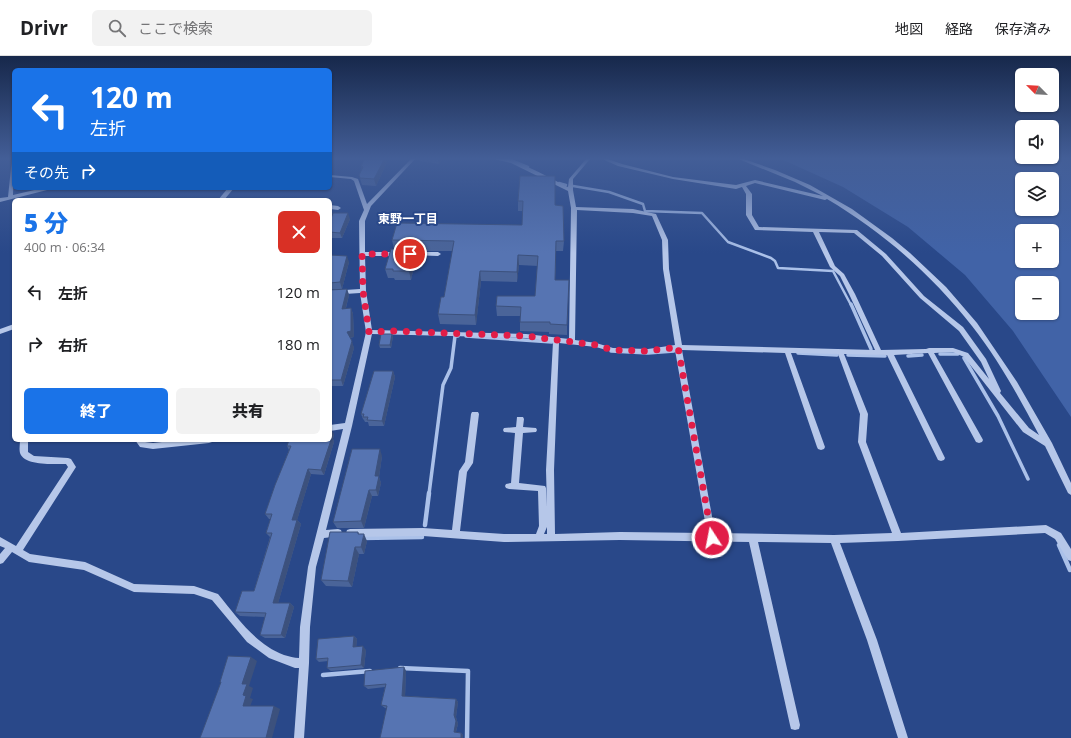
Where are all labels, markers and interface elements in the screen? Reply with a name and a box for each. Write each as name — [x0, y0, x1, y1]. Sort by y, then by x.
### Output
search box — [92, 10, 372, 46]
text: Drivr — [20, 15, 68, 41]
icon: search — [106, 17, 128, 39]
text: ここで検索 — [138, 18, 213, 38]
text: 地図 — [895, 19, 923, 38]
text: 経路 — [945, 19, 973, 38]
text: 保存済み — [995, 19, 1051, 38]
north arrow — [1015, 68, 1059, 112]
map controls — [1015, 68, 1059, 320]
text: 120 m — [90, 78, 173, 116]
icon: left — [24, 84, 76, 136]
text: 左折 — [90, 116, 126, 140]
button: sound — [1015, 120, 1059, 164]
icon: right — [77, 160, 99, 182]
text: その先 — [24, 162, 69, 182]
button: layers — [1015, 172, 1059, 216]
text: 5 分 — [24, 206, 68, 239]
district label: 東野一丁目 — [378, 210, 438, 227]
button: close — [278, 211, 320, 253]
button: + — [1015, 224, 1059, 268]
pin — [393, 237, 427, 271]
text: 400 m · 06:34 — [24, 238, 105, 256]
icon: arrive — [399, 243, 421, 265]
button: − — [1015, 276, 1059, 320]
icon: left — [24, 281, 46, 303]
text: 120 m — [276, 282, 320, 302]
text: 左折 — [58, 283, 88, 303]
icon: right — [24, 333, 46, 355]
text: 180 m — [276, 334, 320, 354]
text: 右折 — [58, 335, 88, 355]
button: 終了 — [24, 388, 168, 434]
button: 共有 — [176, 388, 320, 434]
position arrow — [691, 517, 733, 559]

